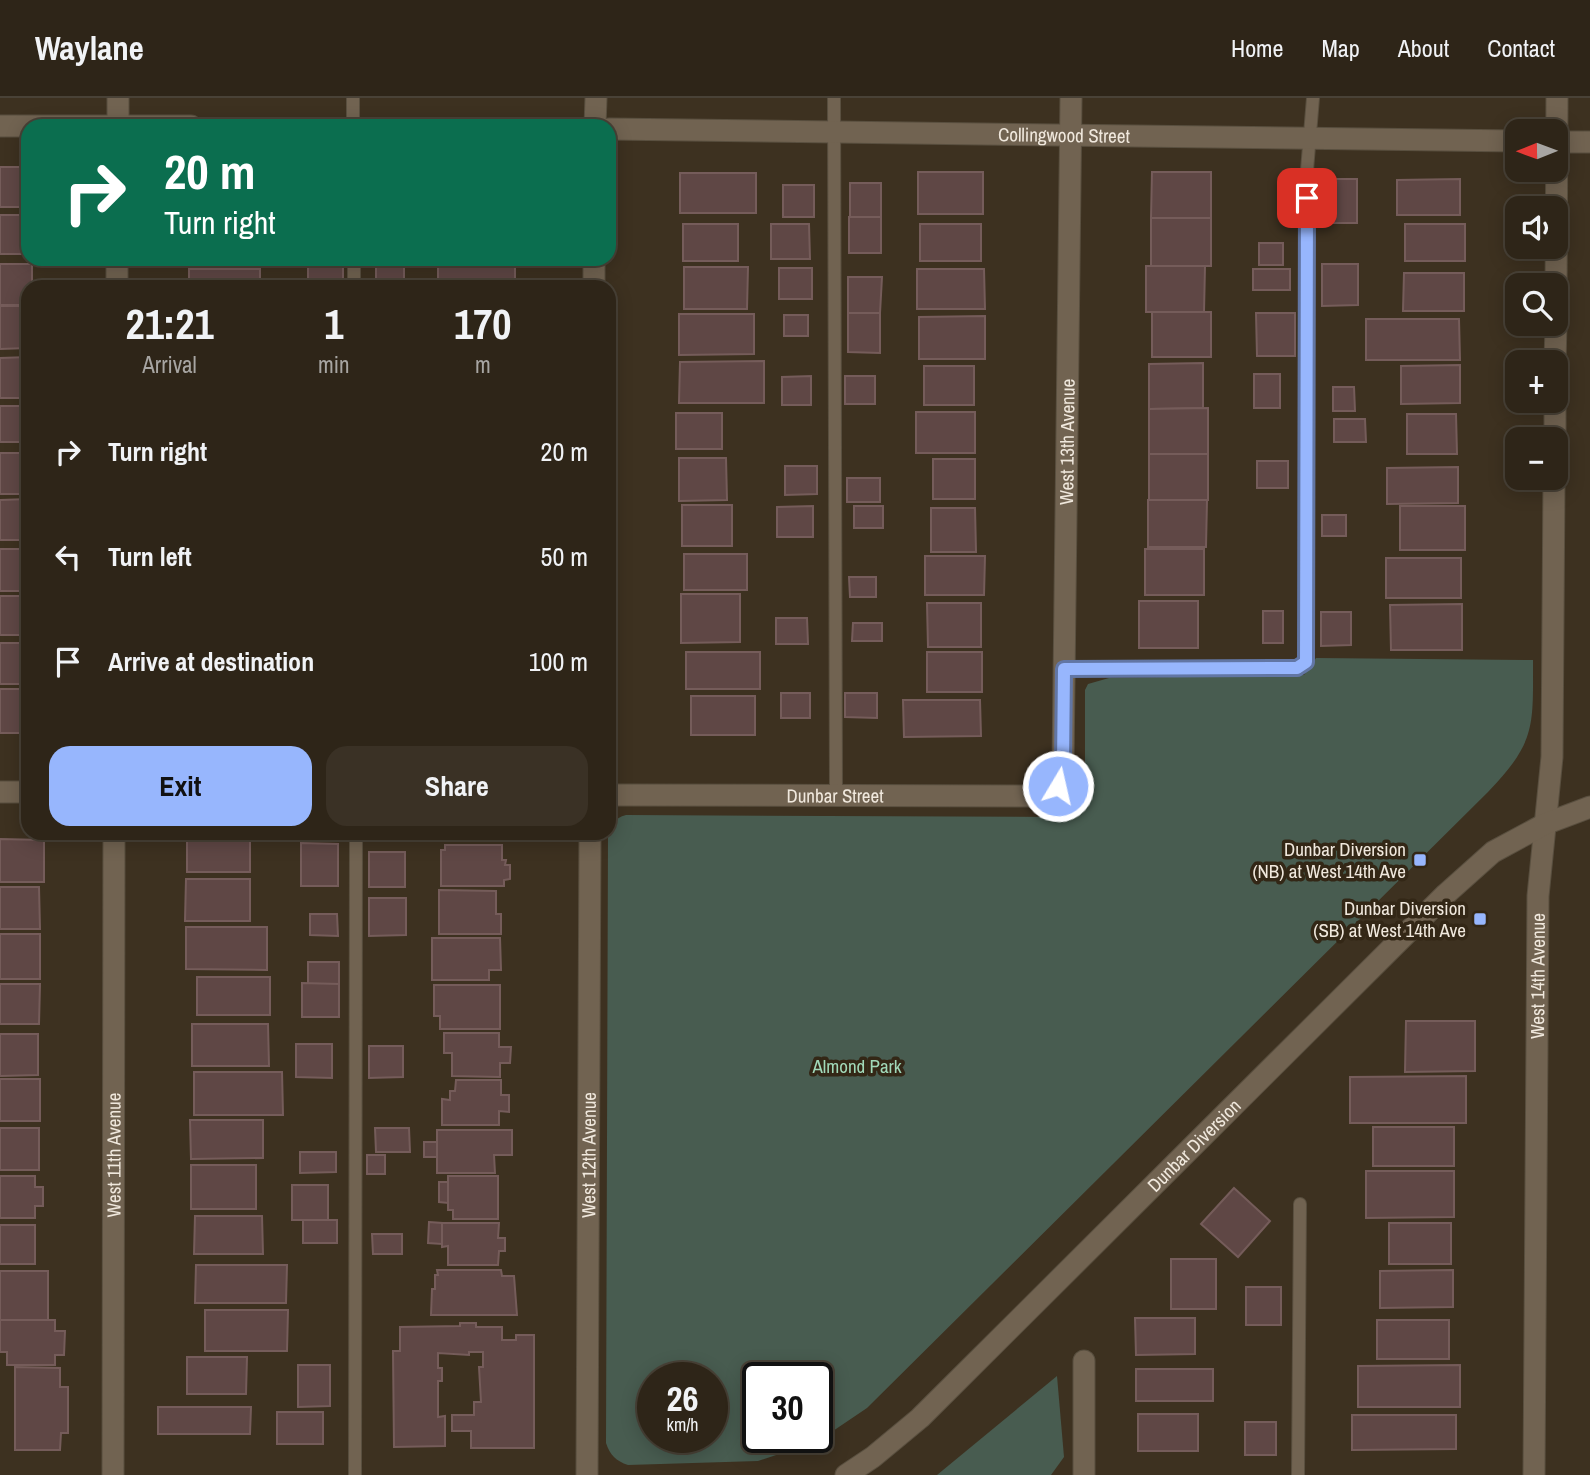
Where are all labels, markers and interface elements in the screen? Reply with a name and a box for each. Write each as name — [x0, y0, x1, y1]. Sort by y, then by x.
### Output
text: Waylane — [35, 26, 144, 70]
text: Home — [1231, 32, 1283, 64]
text: Map — [1321, 32, 1360, 64]
text: About — [1398, 32, 1449, 64]
text: Contact — [1487, 32, 1555, 64]
north arrow — [1505, 119, 1568, 182]
map controls — [1505, 119, 1568, 490]
street label: Collingwood Street — [998, 121, 1131, 149]
text: 20 m — [164, 138, 256, 204]
icon: right — [49, 147, 140, 238]
pin — [1277, 168, 1337, 228]
icon: arrive — [1288, 179, 1326, 217]
button: sound — [1505, 196, 1568, 259]
text: Turn right — [164, 201, 276, 244]
button: search — [1505, 273, 1568, 336]
text: 21:21 — [126, 296, 214, 352]
text: 1 — [324, 296, 343, 352]
text: 170 — [454, 296, 512, 352]
text: Arrival — [142, 349, 197, 380]
text: min — [318, 349, 350, 380]
text: m — [475, 349, 491, 380]
button: + — [1505, 350, 1568, 413]
street label: West 13th Avenue — [1053, 379, 1081, 505]
button: − — [1505, 427, 1568, 490]
icon: right — [49, 433, 87, 471]
text: Turn right — [108, 434, 207, 469]
text: 20 m — [541, 434, 588, 469]
icon: left — [49, 538, 87, 576]
text: Turn left — [108, 539, 192, 574]
text: 50 m — [541, 539, 588, 574]
icon: arrive — [49, 643, 87, 681]
text: Arrive at destination — [108, 644, 314, 679]
text: 100 m — [529, 644, 588, 679]
button: Exit — [49, 746, 312, 826]
button: Share — [326, 746, 588, 826]
position arrow — [1021, 749, 1095, 823]
street label: Dunbar Street — [786, 782, 884, 809]
place label: Dunbar Diversion (NB) at West 14th Ave — [1252, 836, 1406, 884]
marker: Dunbar Diversion (NB) at West 14th Ave — [1412, 852, 1428, 868]
place label: Dunbar Diversion (SB) at West 14th Ave — [1313, 895, 1466, 943]
marker: Dunbar Diversion (SB) at West 14th Ave — [1472, 911, 1488, 927]
street label: West 14th Avenue — [1524, 913, 1551, 1039]
park label: Almond Park — [811, 1053, 902, 1079]
street label: West 12th Avenue — [575, 1092, 602, 1218]
street label: West 11th Avenue — [100, 1093, 127, 1217]
street label: Dunbar Diversion — [1141, 1093, 1246, 1198]
speed limit sign: 30 — [742, 1362, 833, 1453]
text: 26 — [667, 1375, 698, 1422]
text: km/h — [667, 1412, 699, 1437]

